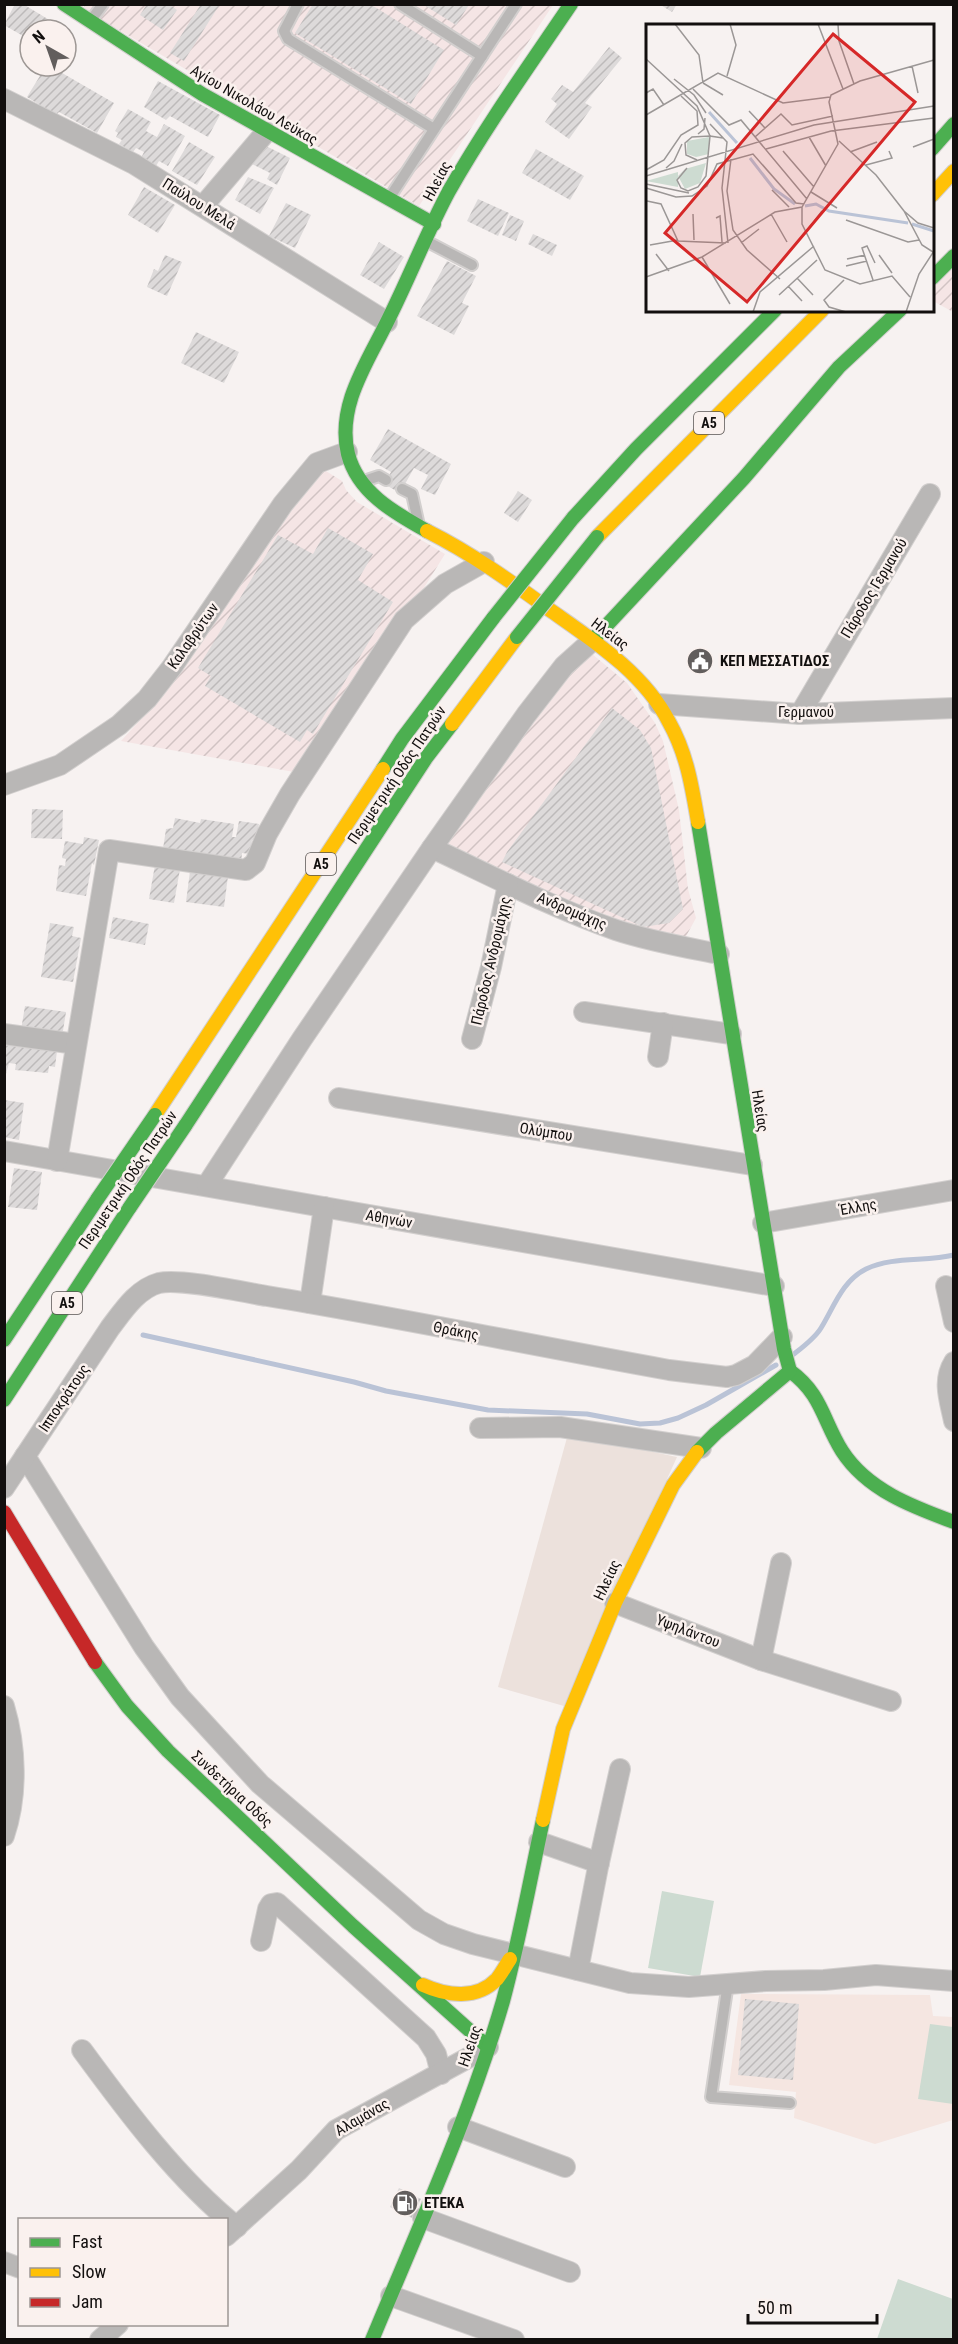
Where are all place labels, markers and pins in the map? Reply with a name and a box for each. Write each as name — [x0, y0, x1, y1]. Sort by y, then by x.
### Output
public building icon: ΚΕΠ ΜΕΣΣΑΤΙΔΟΣ — [685, 646, 715, 676]
place label: ΚΕΠ ΜΕΣΣΑΤΙΔΟΣ — [720, 652, 830, 670]
fuel station icon: ΕΤΕΚΑ — [390, 2188, 420, 2218]
place label: ΕΤΕΚΑ — [424, 2194, 464, 2212]

